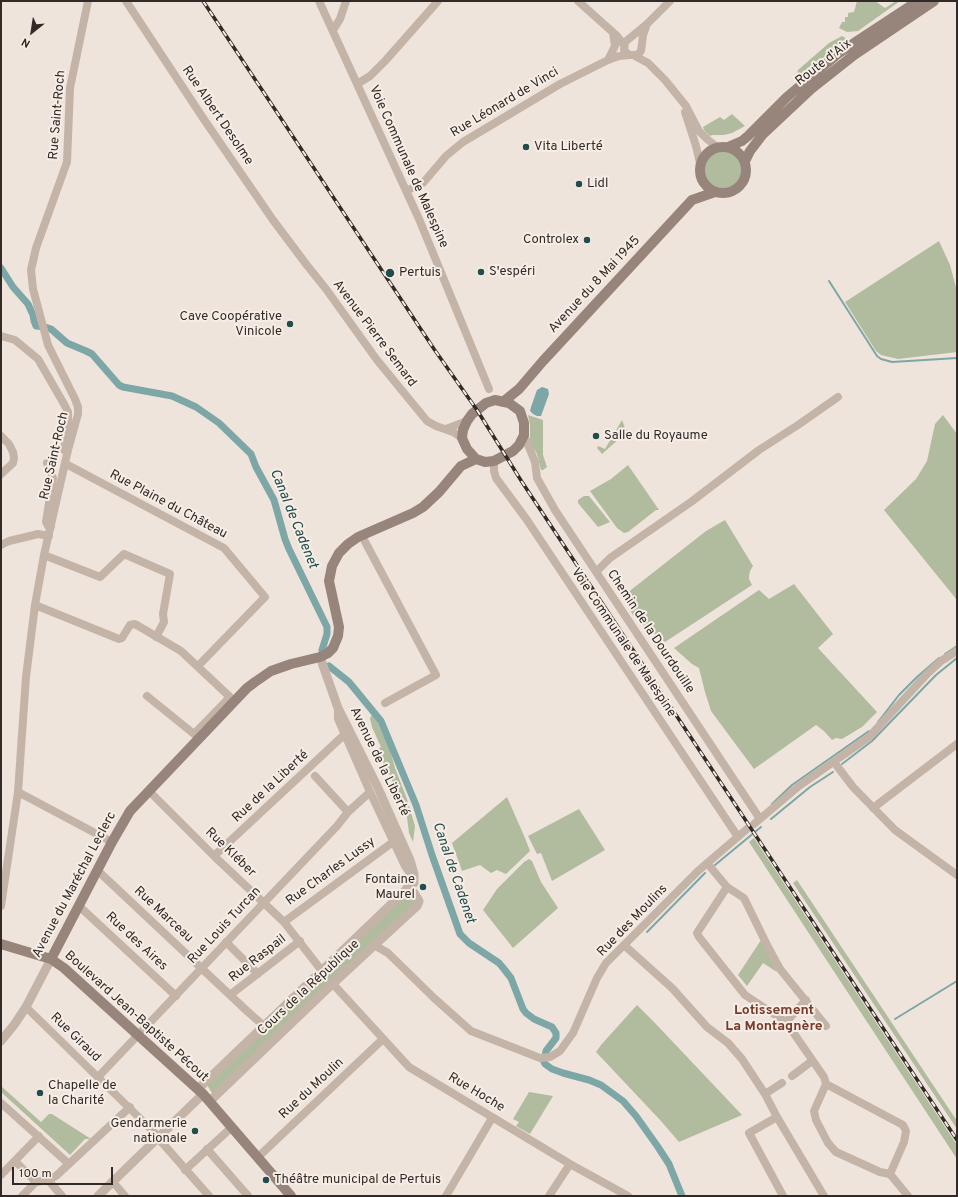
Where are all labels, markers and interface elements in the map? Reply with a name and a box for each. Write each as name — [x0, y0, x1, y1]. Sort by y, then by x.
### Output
north arrow — [12, 12, 52, 52]
text: N — [19, 34, 33, 50]
street label: Route d'Aix — [793, 36, 855, 90]
street label: Rue Albert Desolme — [178, 63, 256, 169]
street label: Rue Léonard de Vinci — [448, 65, 562, 141]
street label: Rue Saint-Roch — [46, 70, 70, 160]
street label: Voie Communale de Malespine — [365, 83, 451, 251]
place label: Vita Liberté — [534, 139, 603, 155]
marker: Vita Liberté — [521, 142, 531, 152]
place label: Lidl — [587, 176, 608, 192]
marker: Lidl — [574, 179, 584, 189]
place label: Controlex — [523, 232, 579, 248]
street label: Avenue du 8 Mai 1945 — [546, 233, 644, 337]
marker: Controlex — [582, 235, 592, 245]
place label: S'espéri — [489, 264, 535, 280]
place label: Pertuis — [399, 265, 441, 281]
marker: Pertuis — [384, 267, 396, 279]
marker: S'espéri — [476, 267, 486, 277]
street label: Avenue Pierre Semard — [329, 278, 419, 390]
place label: Cave Coopérative Vinicole — [179, 309, 282, 340]
marker: Cave Coopérative Vinicole — [285, 319, 295, 329]
street label: Rue Saint-Roch — [37, 411, 73, 501]
place label: Salle du Royaume — [604, 428, 708, 444]
marker: Salle du Royaume — [591, 431, 601, 441]
street label: Rue Plaine du Château — [106, 467, 230, 543]
water label: Canal de Cadenet — [265, 467, 321, 571]
street label: Voie Communale de Malespine — [567, 565, 679, 721]
street label: Chemin de la Dourdouille — [603, 567, 697, 697]
street label: Avenue de la Liberté — [346, 705, 412, 819]
street label: Rue de la Liberté — [230, 748, 312, 826]
street label: Avenue du Maréchal Leclerc — [30, 809, 120, 961]
water label: Canal de Cadenet — [428, 820, 478, 926]
street label: Rue Kléber — [201, 825, 259, 881]
street label: Rue Charles Lussy — [283, 834, 379, 910]
place label: Fontaine Maurel — [365, 872, 415, 903]
marker: Fontaine Maurel — [418, 882, 428, 892]
street label: Rue des Moulins — [595, 882, 671, 960]
street label: Rue Marceau — [130, 884, 196, 946]
street label: Rue Louis Turcan — [185, 884, 265, 968]
street label: Rue des Aires — [102, 909, 170, 975]
street label: Rue Raspail — [226, 932, 290, 986]
street label: Cours de la République — [255, 937, 363, 1039]
street label: Boulevard Jean-Baptiste Pécout — [61, 948, 211, 1086]
district label: Lotissement La Montagnère — [725, 1003, 823, 1036]
street label: Rue Giraud — [46, 1010, 104, 1066]
street label: Rue du Moulin — [277, 1055, 347, 1123]
street label: Rue Hoche — [445, 1070, 507, 1116]
place label: Chapelle de la Charité — [48, 1078, 117, 1109]
marker: Chapelle de la Charité — [35, 1088, 45, 1098]
place label: Gendarmerie nationale — [110, 1116, 187, 1147]
marker: Gendarmerie nationale — [190, 1126, 200, 1136]
scale bar — [14, 1159, 115, 1185]
text: 100 m — [19, 1166, 52, 1182]
place label: Théâtre municipal de Pertuis — [274, 1172, 441, 1188]
marker: Théâtre municipal de Pertuis — [261, 1175, 271, 1185]

